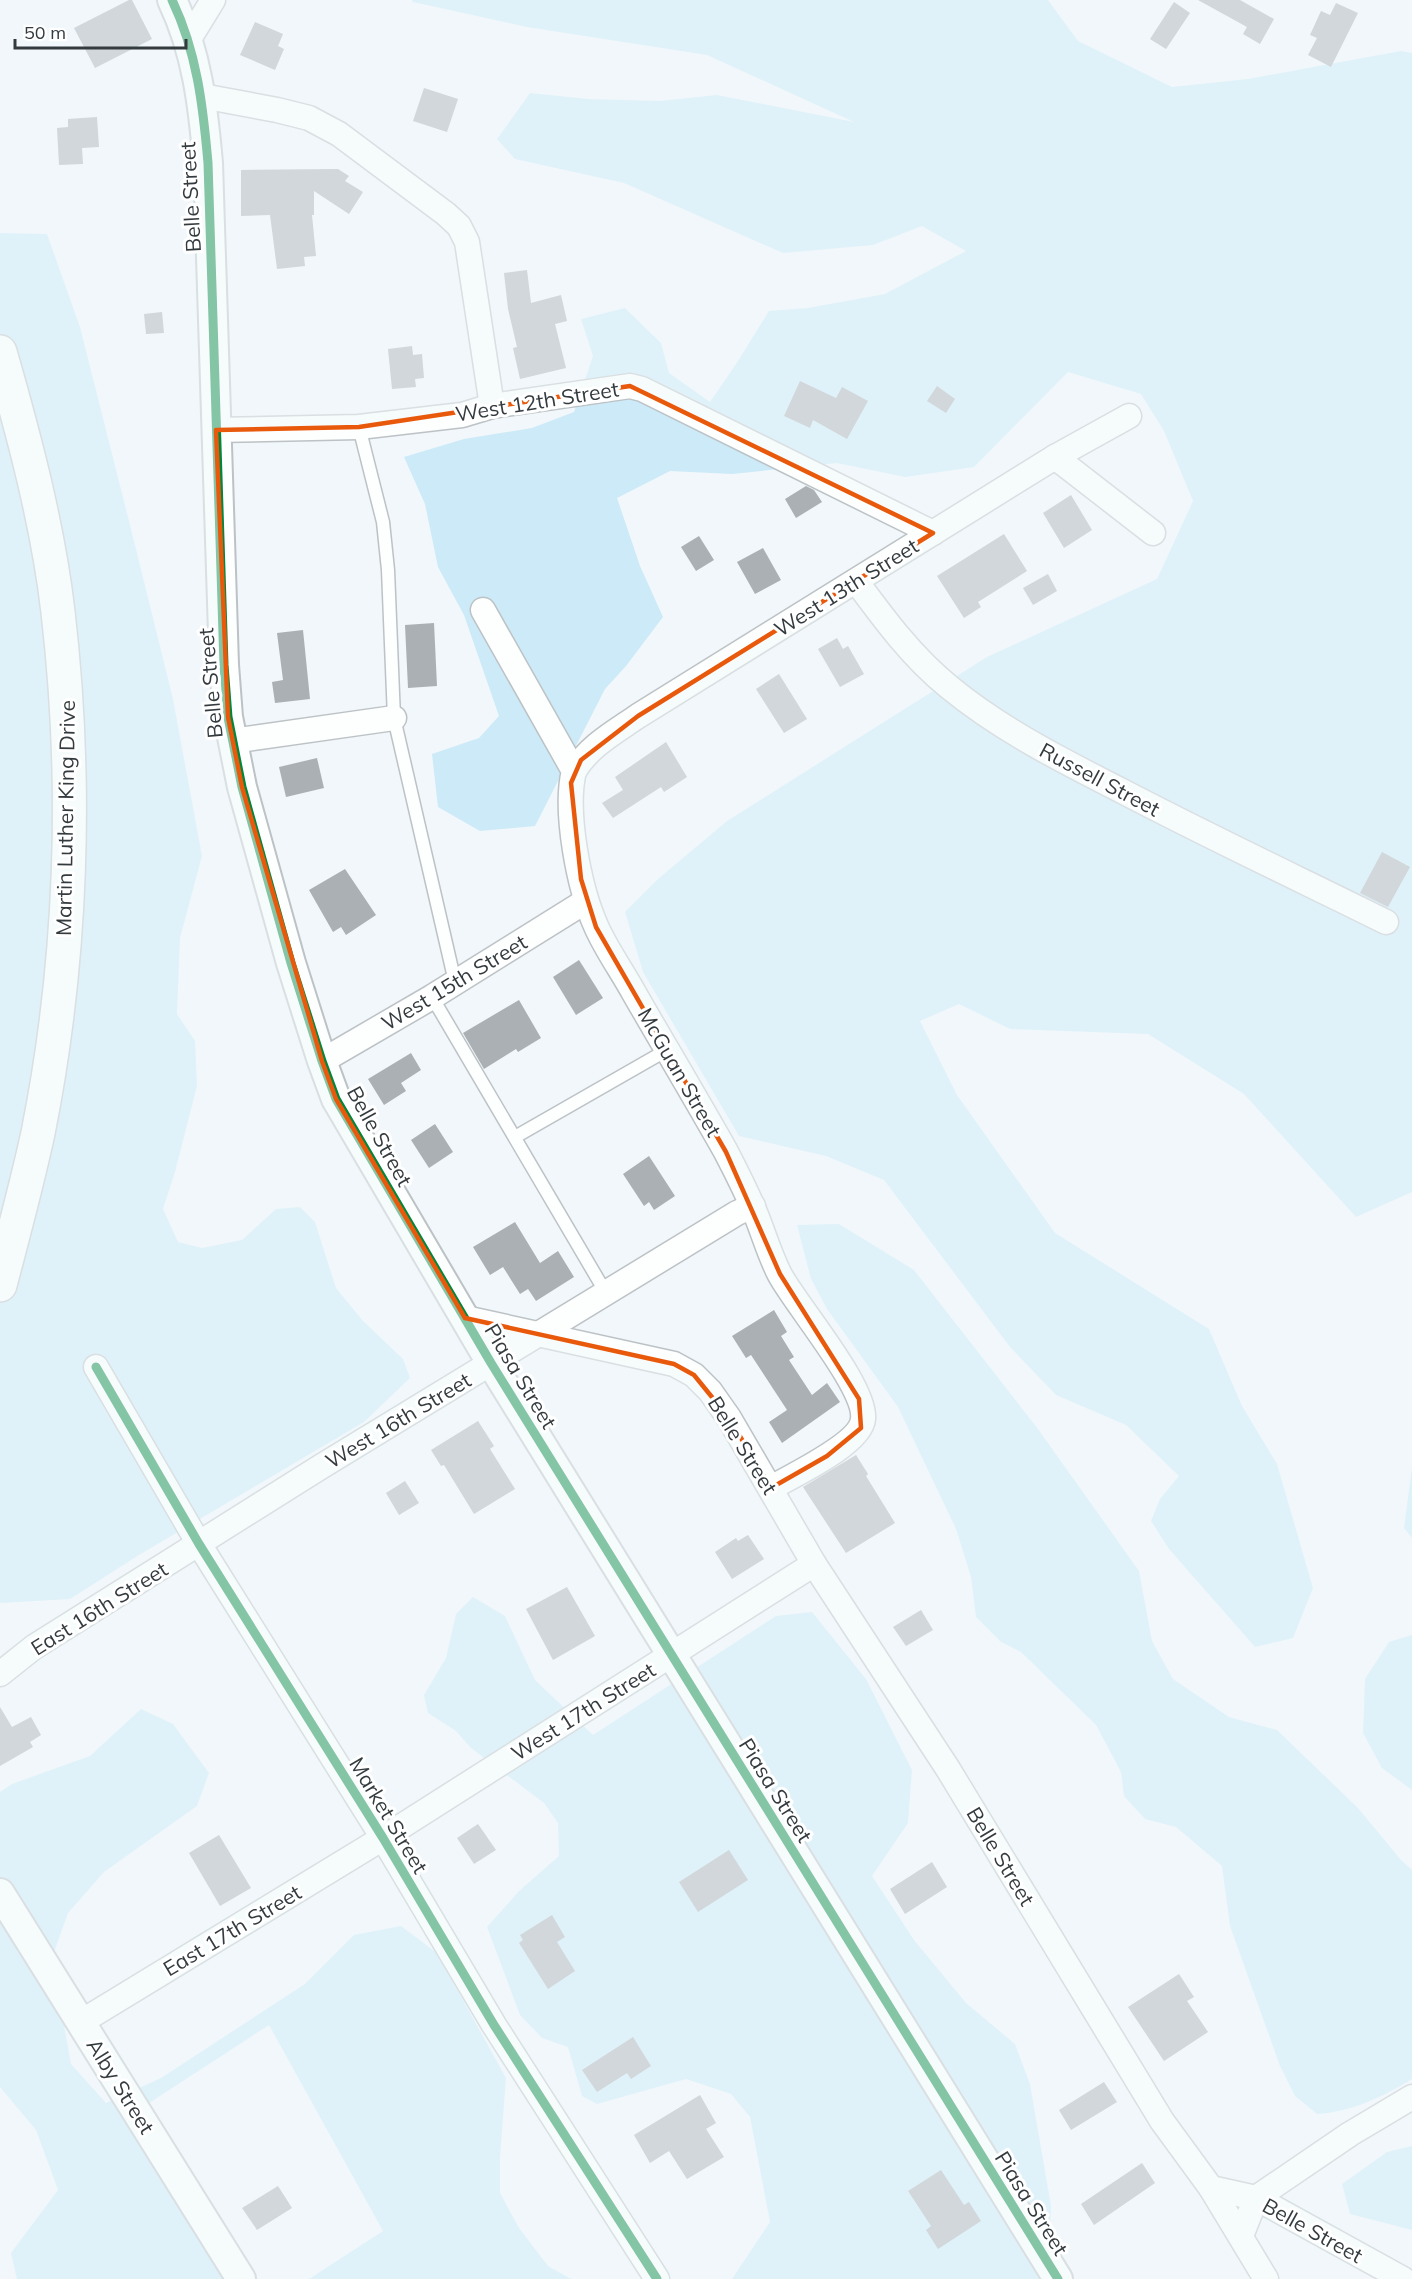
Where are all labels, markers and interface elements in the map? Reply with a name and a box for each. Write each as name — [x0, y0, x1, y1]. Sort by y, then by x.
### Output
scale bar — [15, 12, 186, 50]
text: 50 m — [24, 21, 66, 44]
street label: Belle Street — [174, 141, 206, 253]
street label: West 12th Street — [453, 375, 621, 427]
street label: West 13th Street — [769, 532, 923, 642]
street label: Belle Street — [192, 627, 228, 739]
street label: Martin Luther King Drive — [50, 700, 80, 936]
street label: Russell Street — [1035, 736, 1165, 822]
street label: West 15th Street — [377, 928, 531, 1036]
street label: McGuan Street — [633, 1003, 727, 1141]
street label: Belle Street — [342, 1081, 418, 1191]
street label: Piasa Street — [480, 1319, 562, 1433]
street label: West 16th Street — [321, 1366, 475, 1474]
street label: Belle Street — [703, 1391, 783, 1499]
street label: East 16th Street — [26, 1556, 172, 1660]
street label: West 17th Street — [506, 1656, 660, 1766]
street label: Piasa Street — [734, 1733, 818, 1847]
street label: Market Street — [344, 1752, 434, 1878]
street label: Belle Street — [961, 1802, 1041, 1910]
street label: East 17th Street — [158, 1879, 306, 1981]
street label: Alby Street — [81, 2033, 161, 2139]
street label: Piasa Street — [990, 2146, 1074, 2260]
street label: Belle Street — [1258, 2192, 1368, 2268]

